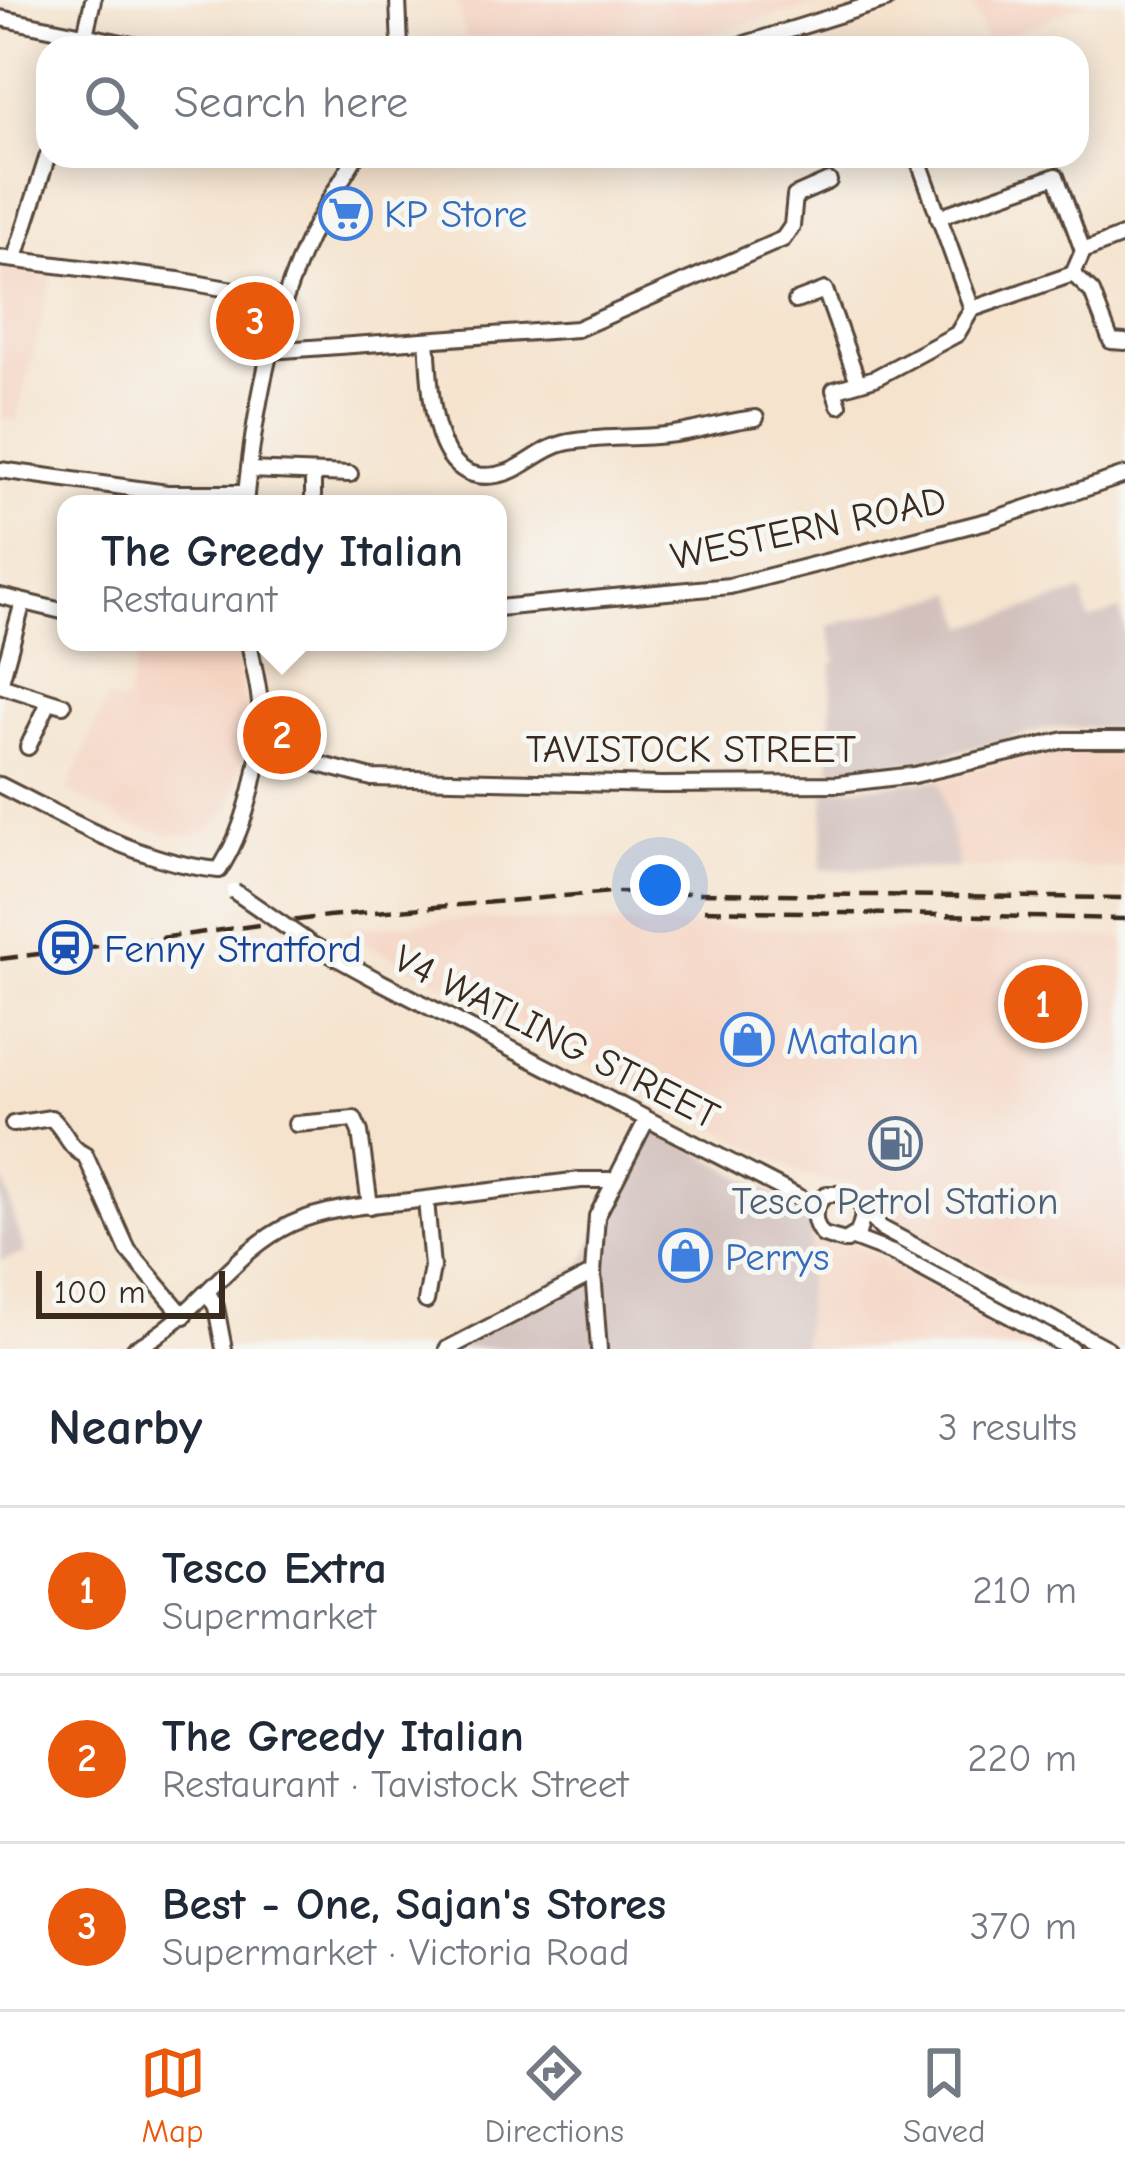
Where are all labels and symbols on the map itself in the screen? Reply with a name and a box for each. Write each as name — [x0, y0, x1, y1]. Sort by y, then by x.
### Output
supermarket icon: KP Store — [317, 185, 373, 241]
place label: KP Store — [384, 192, 527, 237]
pin: 3 — [216, 276, 294, 366]
street label: WESTERN ROAD — [667, 477, 950, 580]
pin: 2 — [243, 690, 321, 780]
street label: TAVISTOCK STREET — [526, 727, 856, 772]
your location — [630, 855, 690, 915]
station icon: Fenny Stratford — [37, 920, 93, 976]
place label: Fenny Stratford — [104, 927, 362, 972]
street label: V4 WATLING STREET — [386, 936, 726, 1139]
pin: 1 — [1004, 959, 1082, 1049]
shop icon: Matalan — [719, 1012, 775, 1068]
place label: Matalan — [786, 1019, 919, 1064]
fuel station icon: Tesco Petrol Station — [867, 1115, 923, 1171]
place label: Tesco Petrol Station — [731, 1179, 1059, 1224]
shop icon: Perrys — [658, 1228, 714, 1284]
place label: Perrys — [725, 1235, 829, 1280]
scale bar — [36, 1265, 225, 1318]

